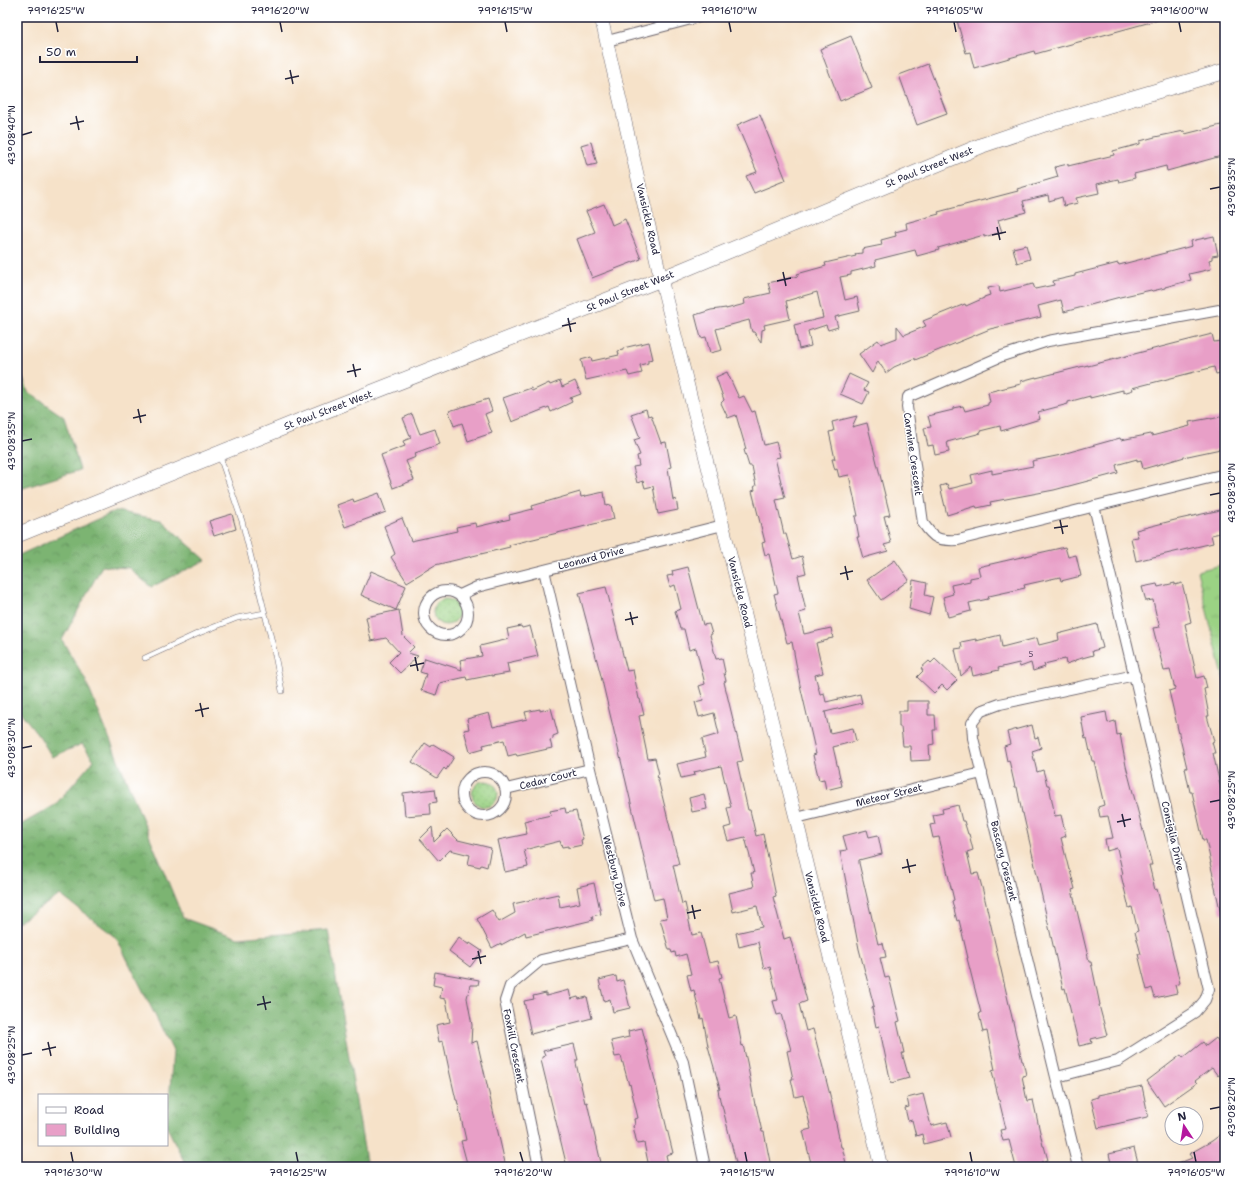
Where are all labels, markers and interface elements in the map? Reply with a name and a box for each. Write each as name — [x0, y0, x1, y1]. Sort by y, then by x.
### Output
text: 79°16'25"W — [27, 4, 85, 17]
text: 79°16'20"W — [251, 4, 310, 17]
text: 79°16'15"W — [477, 4, 533, 17]
text: 79°16'10"W — [701, 4, 758, 17]
text: 79°16'05"W — [925, 4, 983, 17]
text: 79°16'00"W — [1149, 4, 1209, 17]
scale bar — [40, 38, 137, 64]
text: 50 m — [46, 44, 76, 60]
text: 43°08'40"N — [5, 105, 18, 165]
street label: St Paul Street West — [883, 143, 975, 191]
text: 43°08'35"N — [1225, 158, 1238, 216]
street label: Vansickle Road — [633, 182, 663, 257]
street label: St Paul Street West — [584, 267, 676, 315]
street label: St Paul Street West — [282, 387, 374, 433]
text: 43°08'35"N — [5, 412, 18, 470]
street label: Carmine Crescent — [901, 412, 925, 496]
text: 43°08'30"N — [1225, 463, 1238, 523]
street label: Leonard Drive — [557, 543, 626, 572]
street label: Vansickle Road — [725, 555, 755, 630]
house number: 5 — [1029, 649, 1034, 660]
text: 43°08'30"N — [5, 718, 18, 778]
street label: Cedar Court — [518, 766, 578, 792]
text: 43°08'25"N — [1225, 771, 1238, 829]
street label: Meteor Street — [854, 780, 924, 810]
street label: Consiglia Drive — [1159, 800, 1187, 873]
street label: Bascary Crescent — [988, 819, 1020, 903]
street label: Westbury Drive — [600, 834, 630, 909]
street label: Vansickle Road — [802, 870, 832, 945]
street label: Foxhill Crescent — [500, 1008, 528, 1084]
text: 43°08'25"N — [5, 1026, 18, 1084]
text: 43°08'20"N — [1225, 1077, 1238, 1137]
legend — [38, 1094, 168, 1146]
text: Road — [74, 1102, 105, 1118]
north arrow — [1164, 1106, 1204, 1146]
text: N — [1176, 1108, 1188, 1125]
text: Building — [74, 1122, 120, 1138]
text: 79°16'30"W — [44, 1166, 103, 1179]
text: 79°16'25"W — [269, 1166, 327, 1179]
text: 79°16'20"W — [494, 1166, 553, 1179]
text: 79°16'15"W — [719, 1166, 775, 1179]
text: 79°16'10"W — [944, 1166, 1001, 1179]
text: 79°16'05"W — [1167, 1166, 1225, 1179]

